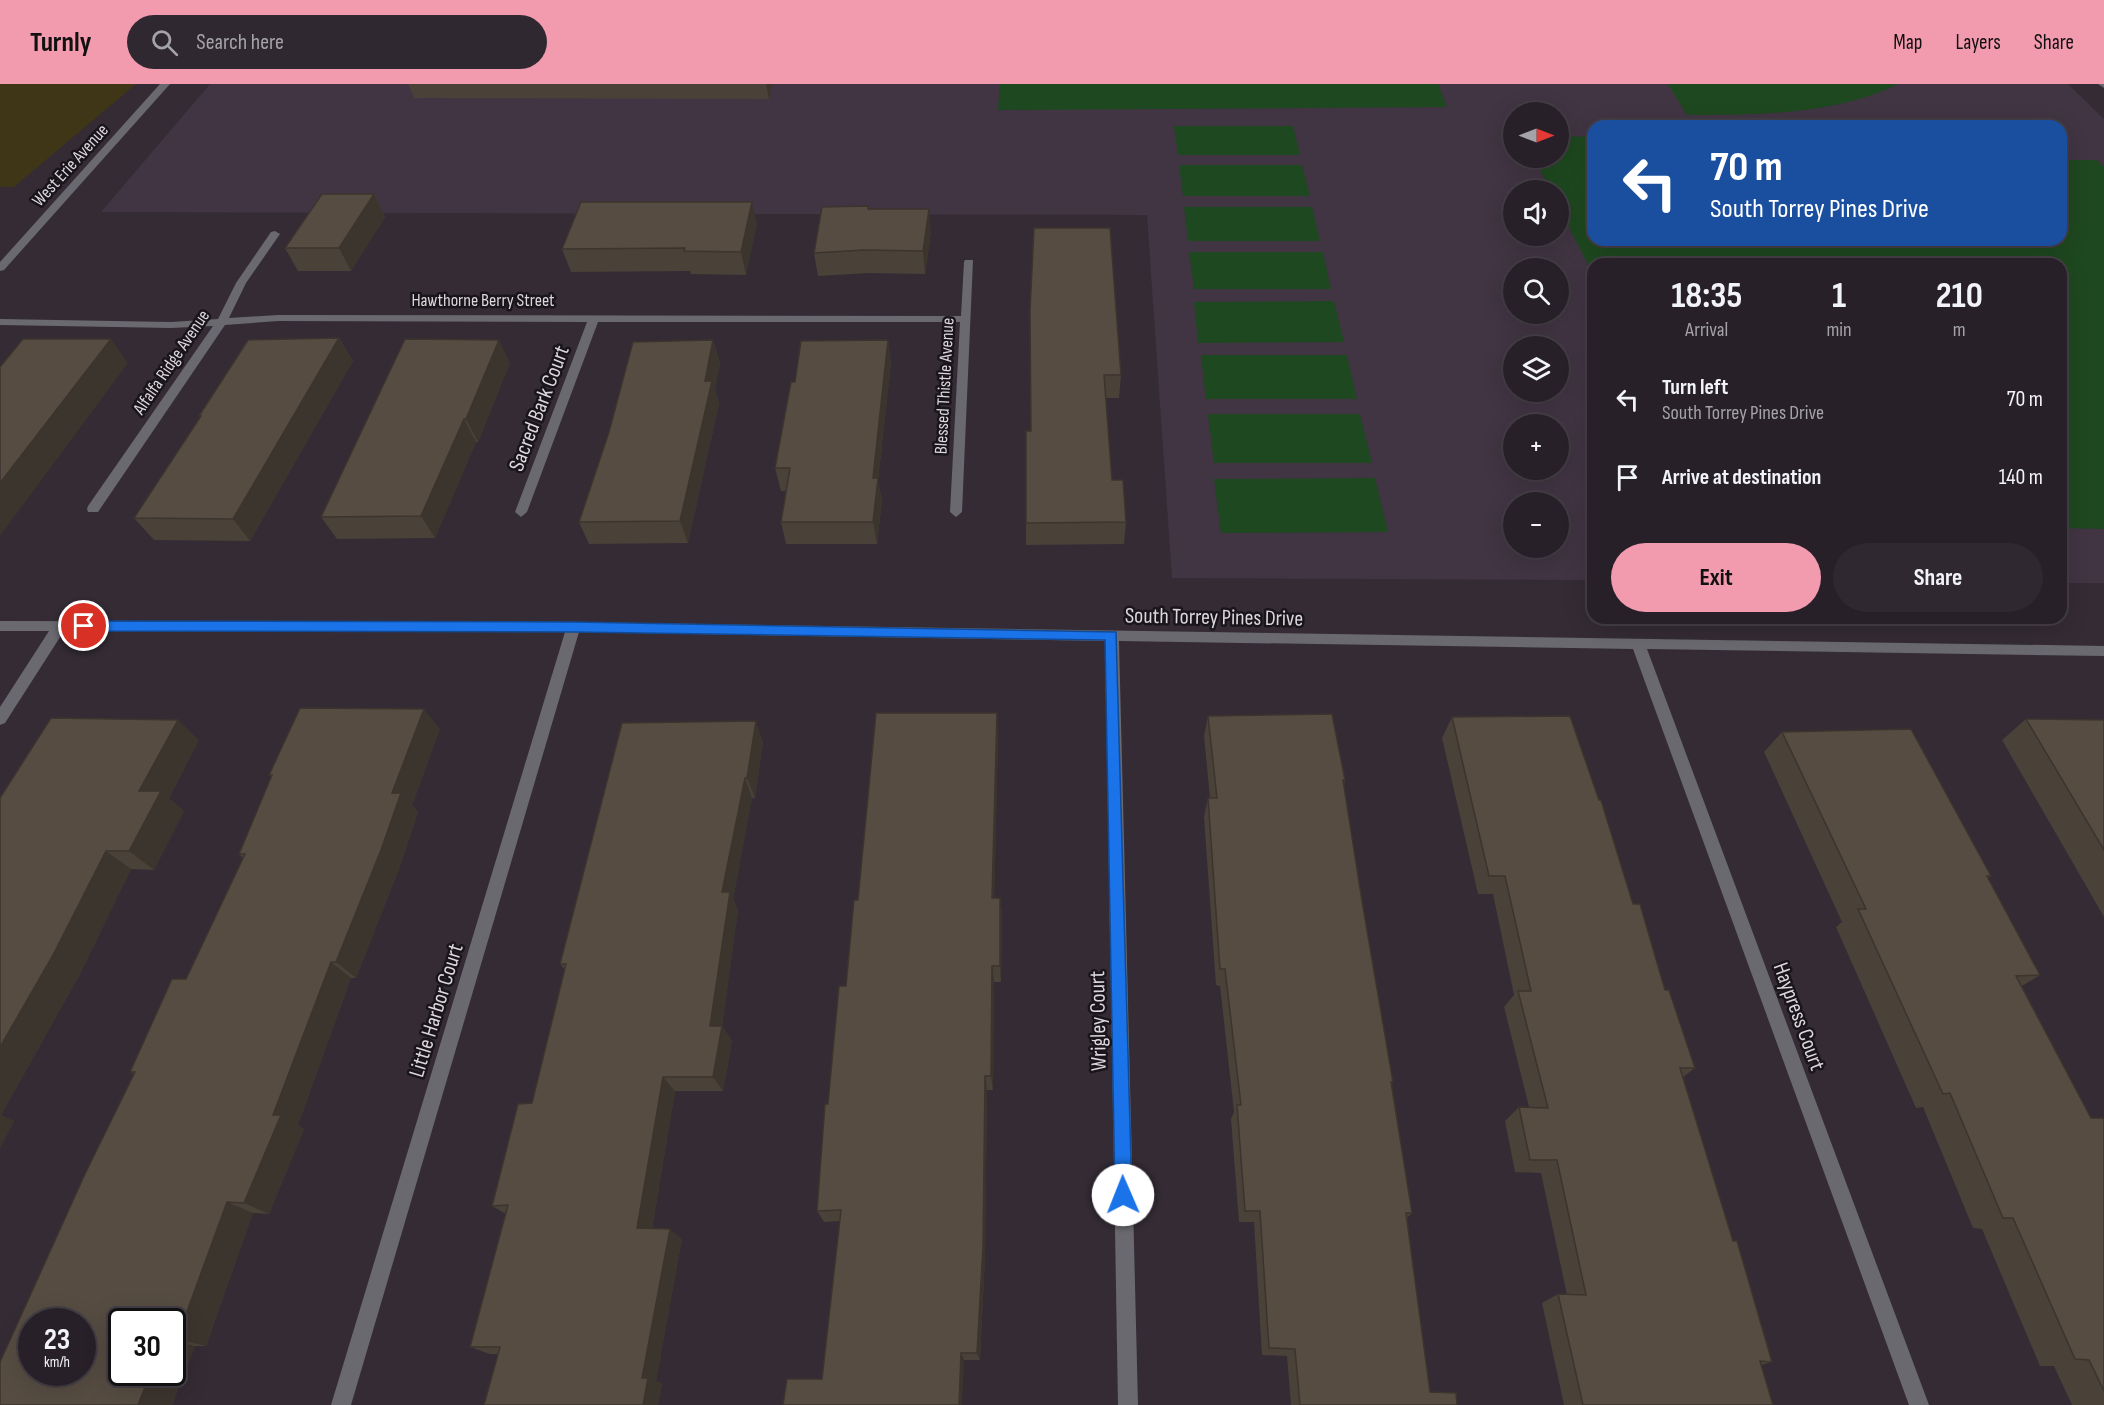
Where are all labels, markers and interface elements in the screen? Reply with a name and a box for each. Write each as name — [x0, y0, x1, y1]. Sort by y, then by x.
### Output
search box — [127, 15, 547, 69]
text: Turnly — [30, 26, 91, 59]
icon: search — [148, 26, 181, 59]
text: Search here — [196, 29, 284, 56]
text: Map — [1893, 30, 1922, 55]
text: Layers — [1955, 30, 2001, 55]
text: Share — [2034, 30, 2074, 55]
north arrow — [1503, 102, 1569, 168]
map controls — [1503, 102, 1569, 558]
street label: West Erie Avenue — [28, 120, 113, 211]
text: 70 m — [1710, 142, 1783, 193]
icon: left — [1611, 144, 1689, 222]
button: sound — [1503, 180, 1569, 246]
text: South Torrey Pines Drive — [1710, 193, 1929, 225]
button: search — [1503, 258, 1569, 324]
text: 18:35 — [1671, 275, 1742, 318]
text: 1 — [1832, 275, 1846, 318]
text: 210 — [1936, 275, 1983, 318]
street label: Hawthorne Berry Street — [411, 290, 555, 311]
street label: Alfalfa Ridge Avenue — [128, 306, 214, 419]
street label: Blessed Thistle Avenue — [930, 317, 959, 455]
text: Arrival — [1685, 318, 1728, 342]
text: min — [1826, 318, 1852, 342]
text: m — [1953, 318, 1966, 342]
button: layers — [1503, 336, 1569, 402]
street label: Sacred Bark Court — [503, 342, 576, 475]
text: Turn left — [1662, 374, 1728, 401]
icon: left — [1611, 383, 1644, 416]
text: 70 m — [2007, 386, 2043, 413]
text: South Torrey Pines Drive — [1662, 401, 1824, 425]
button: + — [1503, 414, 1569, 480]
icon: arrive — [1611, 461, 1644, 494]
text: Arrive at destination — [1662, 464, 1821, 491]
text: 140 m — [1999, 464, 2043, 491]
button: − — [1503, 492, 1569, 558]
button: Exit — [1611, 543, 1821, 612]
button: Share — [1833, 543, 2043, 612]
pin — [58, 600, 109, 651]
street label: South Torrey Pines Drive — [1125, 602, 1303, 633]
icon: arrive — [67, 609, 100, 642]
street label: Little Harbor Court — [403, 940, 470, 1080]
street label: Haypress Court — [1767, 959, 1831, 1075]
street label: Wrigley Court — [1084, 970, 1113, 1071]
position arrow — [1091, 1163, 1155, 1227]
speed limit sign: 30 — [108, 1308, 186, 1386]
text: 23 — [44, 1322, 70, 1358]
text: km/h — [44, 1353, 70, 1372]

